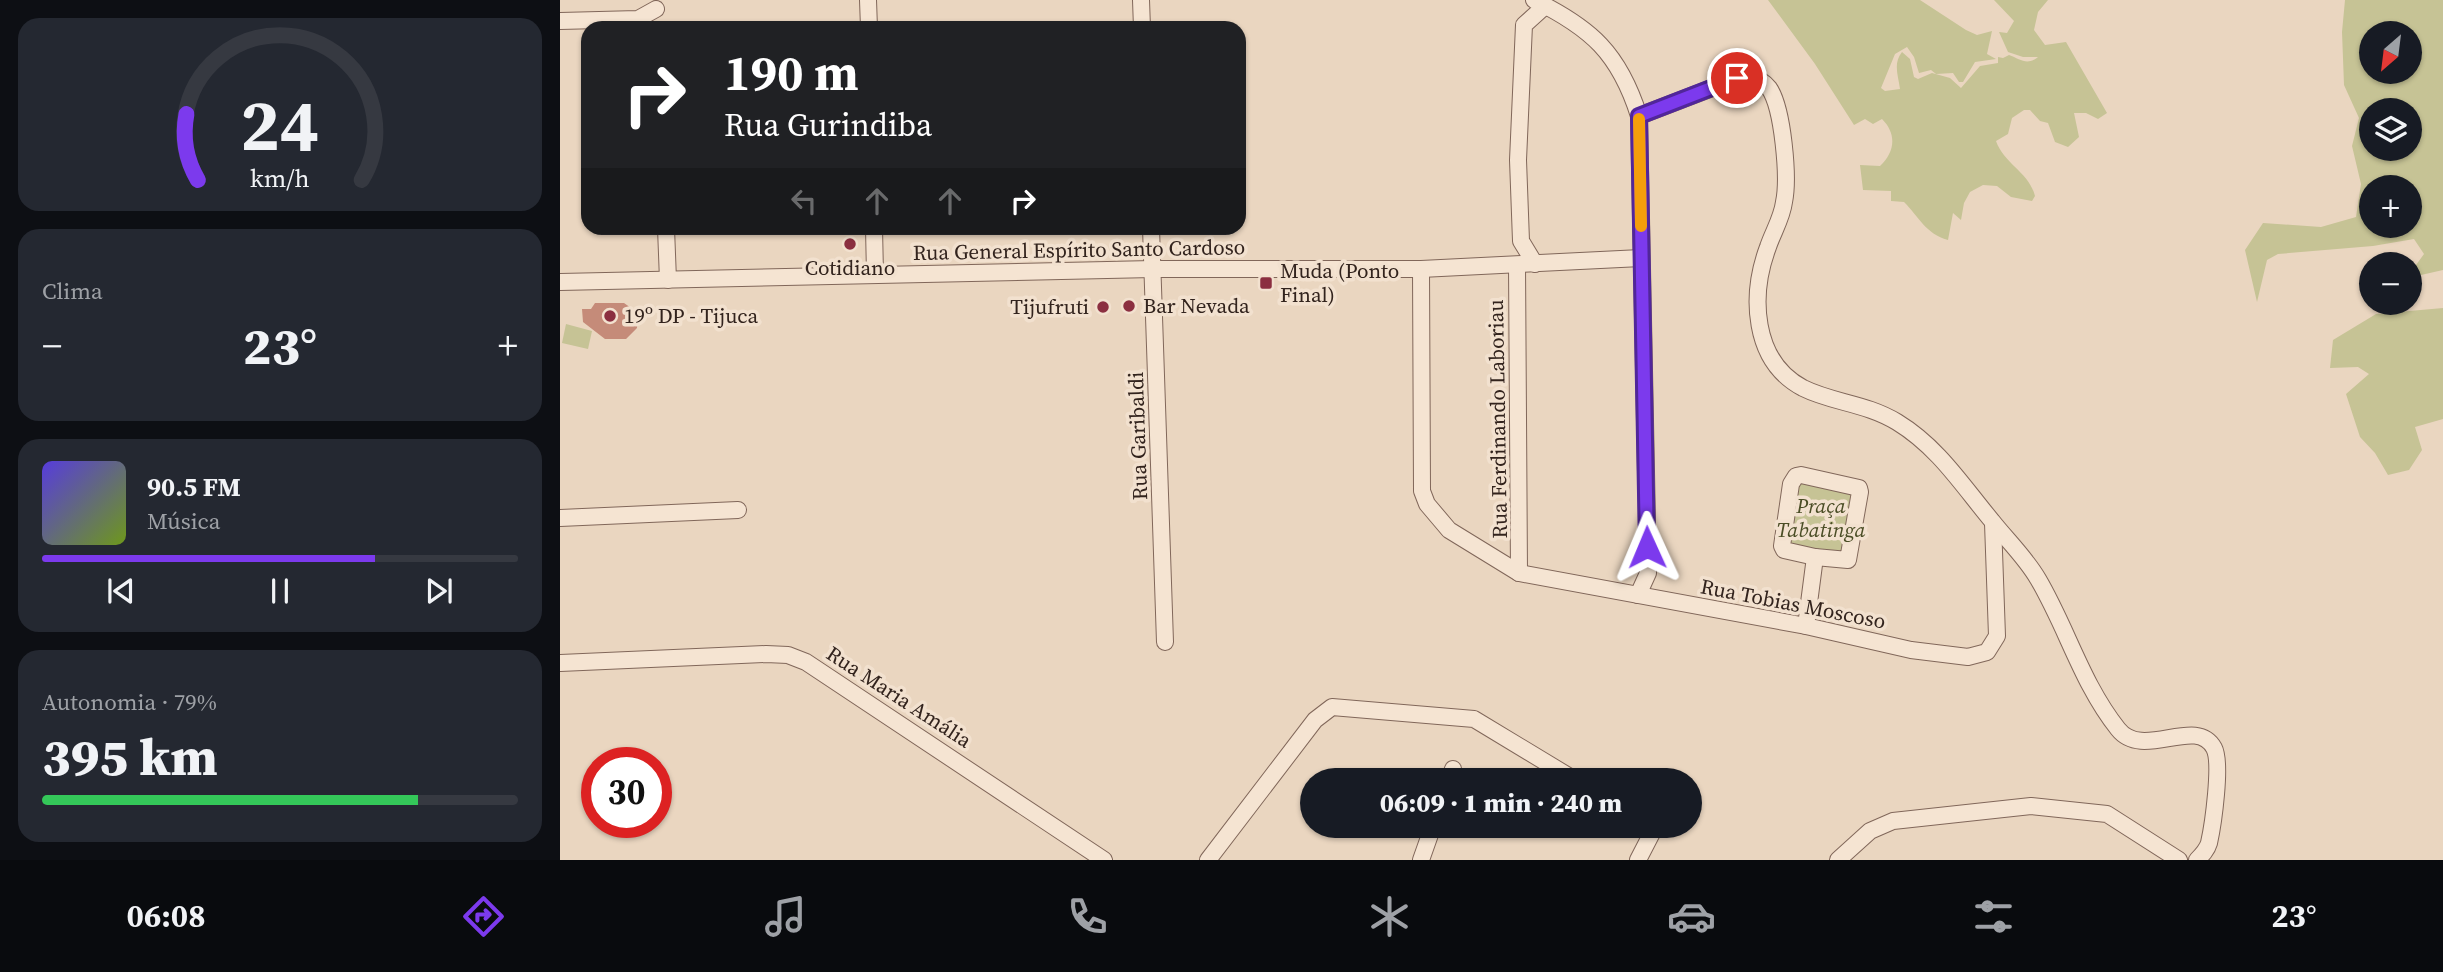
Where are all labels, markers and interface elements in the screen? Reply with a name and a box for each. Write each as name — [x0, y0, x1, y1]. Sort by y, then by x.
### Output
north arrow — [2359, 21, 2422, 84]
map controls — [2359, 21, 2422, 315]
text: 190 m — [724, 39, 859, 106]
pin — [1707, 48, 1767, 108]
icon: right — [609, 49, 700, 140]
icon: arrive — [1718, 59, 1756, 97]
text: 24 — [241, 76, 319, 175]
button: layers — [2359, 98, 2422, 161]
text: Rua Gurindiba — [724, 103, 932, 147]
text: km/h — [250, 161, 310, 195]
button: + — [2359, 175, 2422, 238]
icon: left — [785, 182, 823, 220]
icon: ahead — [858, 182, 896, 220]
icon: ahead — [931, 182, 969, 220]
icon: right — [1004, 182, 1042, 220]
street label: Rua General Espírito Santo Cardoso — [913, 232, 1245, 267]
marker: Cotidiano — [842, 236, 858, 252]
button: − — [2359, 252, 2422, 315]
place label: Cotidiano — [805, 253, 895, 282]
place label: Muda (Ponto Final) — [1280, 256, 1399, 309]
text: Clima — [42, 275, 103, 307]
marker: Muda (Ponto Final) — [1258, 275, 1274, 291]
place label: Bar Nevada — [1143, 291, 1250, 320]
place label: Tijufruti — [1010, 292, 1089, 321]
marker: Bar Nevada — [1121, 298, 1137, 314]
marker: Tijufruti — [1095, 299, 1111, 315]
street label: Rua Ferdinando Laboriau — [1481, 299, 1514, 539]
place label: 19º DP - Tijuca — [624, 301, 758, 330]
marker: 19º DP - Tijuca — [602, 308, 618, 324]
text: 23° — [243, 310, 317, 381]
text: − — [42, 320, 62, 372]
text: + — [498, 320, 518, 372]
street label: Rua Garibaldi — [1121, 371, 1154, 501]
text: 90.5 FM — [147, 469, 241, 505]
park label: Praça Tabatinga — [1777, 491, 1865, 544]
text: Música — [147, 505, 220, 537]
position arrow — [1610, 510, 1684, 584]
street label: Rua Tobias Moscoso — [1698, 571, 1888, 636]
icon: previous — [102, 572, 140, 610]
icon: pause — [261, 572, 299, 610]
icon: next — [420, 572, 458, 610]
street label: Rua Maria Amália — [821, 639, 978, 755]
text: Autonomia · 79% — [42, 686, 217, 718]
text: 395 km — [42, 721, 218, 792]
speed limit sign: 30 — [581, 747, 672, 838]
text: 06:09 · 1 min · 240 m — [1380, 785, 1622, 821]
icon: directions — [459, 892, 508, 941]
icon: music — [761, 892, 810, 941]
icon: phone — [1063, 892, 1112, 941]
icon: climate — [1365, 892, 1414, 941]
icon: car — [1667, 892, 1716, 941]
icon: filters — [1969, 892, 2018, 941]
text: 06:08 — [127, 894, 206, 938]
text: 23° — [2271, 894, 2316, 938]

